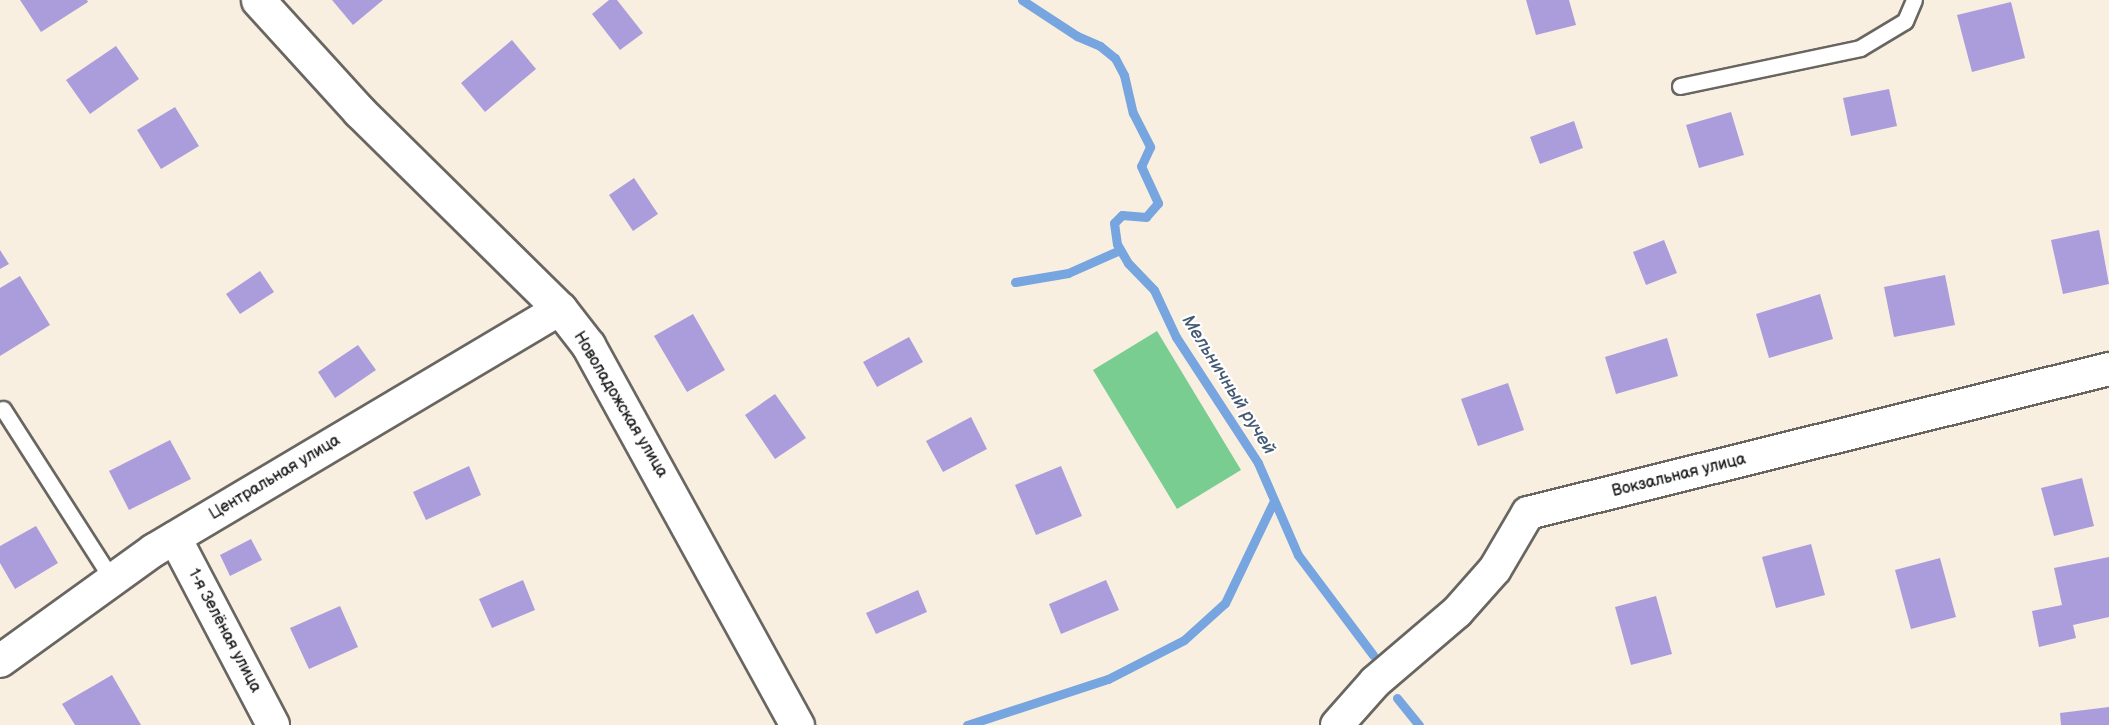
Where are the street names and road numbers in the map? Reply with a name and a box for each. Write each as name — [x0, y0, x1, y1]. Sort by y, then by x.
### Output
street label: Новоладожская улица — [569, 328, 671, 482]
street label: Центральная улица — [206, 431, 344, 525]
street label: Вокзальная улица — [1610, 450, 1748, 502]
street label: 1-я Зелёная улица — [183, 566, 265, 696]

